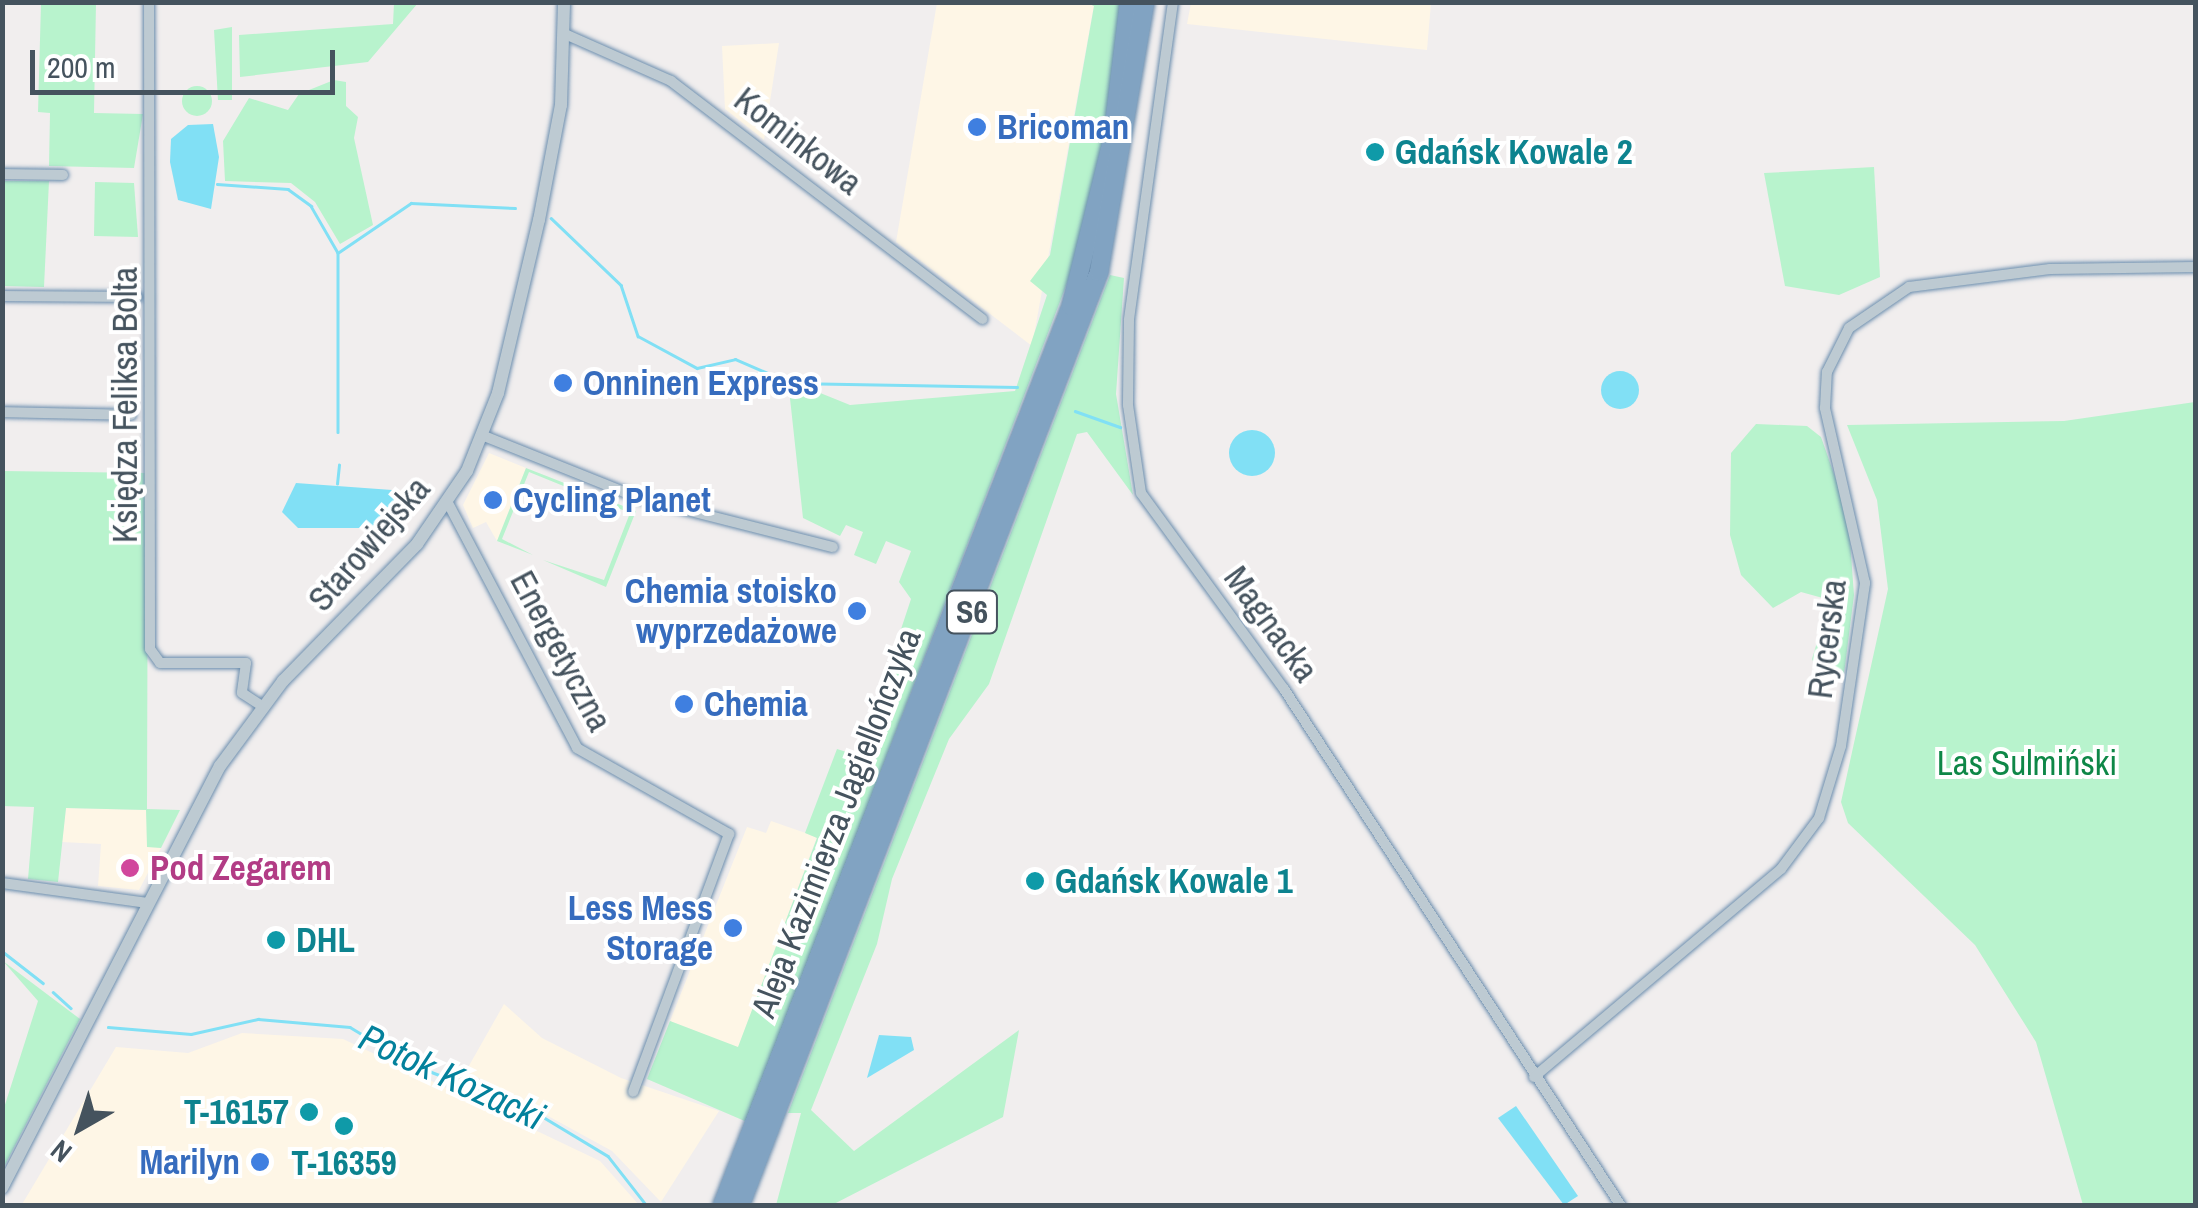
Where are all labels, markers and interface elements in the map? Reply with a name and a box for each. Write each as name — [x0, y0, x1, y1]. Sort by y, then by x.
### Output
scale bar — [35, 30, 340, 92]
text: 200 m — [47, 47, 115, 87]
street label: Kominkowa — [726, 78, 870, 204]
place label: Bricoman — [997, 106, 1129, 148]
marker: Bricoman — [966, 116, 988, 138]
place label: Gdańsk Kowale 2 — [1395, 131, 1633, 173]
marker: Gdańsk Kowale 2 — [1364, 141, 1386, 163]
street label: Księdza Feliksa Bolta — [104, 267, 146, 543]
place label: Onninen Express — [583, 362, 819, 404]
marker: Onninen Express — [552, 372, 574, 394]
street label: Starowiejska — [299, 468, 439, 620]
place label: Cycling Planet — [513, 479, 711, 521]
marker: Cycling Planet — [482, 489, 504, 511]
street label: Magnacka — [1215, 558, 1327, 690]
street label: Energetyczna — [501, 564, 621, 738]
place label: Chemia stoisko wyprzedażowe — [625, 570, 837, 652]
street label: Rycerska — [1799, 577, 1855, 701]
road number: S6 — [944, 585, 1000, 639]
marker: Chemia stoisko wyprzedażowe — [846, 600, 868, 622]
street label: Aleja Kazimierza Jagiellończyka — [742, 623, 930, 1023]
place label: Chemia — [704, 683, 808, 725]
marker: Chemia — [673, 693, 695, 715]
park label: Las Sulmiński — [1937, 742, 2117, 784]
place label: Pod Zegarem — [150, 847, 332, 889]
marker: Pod Zegarem — [119, 857, 141, 879]
place label: Gdańsk Kowale 1 — [1055, 860, 1293, 902]
marker: Gdańsk Kowale 1 — [1024, 870, 1046, 892]
place label: Less Mess Storage — [568, 887, 713, 969]
marker: Less Mess Storage — [722, 917, 744, 939]
place label: DHL — [296, 919, 355, 961]
marker: DHL — [265, 929, 287, 951]
water label: Potok Kozacki — [352, 1014, 552, 1140]
north arrow — [30, 1078, 130, 1178]
place label: T-16157 — [184, 1091, 289, 1133]
marker: T-16157 — [298, 1101, 320, 1123]
marker: T-16359 — [333, 1115, 355, 1137]
text: N — [43, 1131, 80, 1171]
place label: Marilyn — [140, 1141, 240, 1183]
place label: T-16359 — [291, 1142, 397, 1184]
marker: Marilyn — [249, 1151, 271, 1173]

